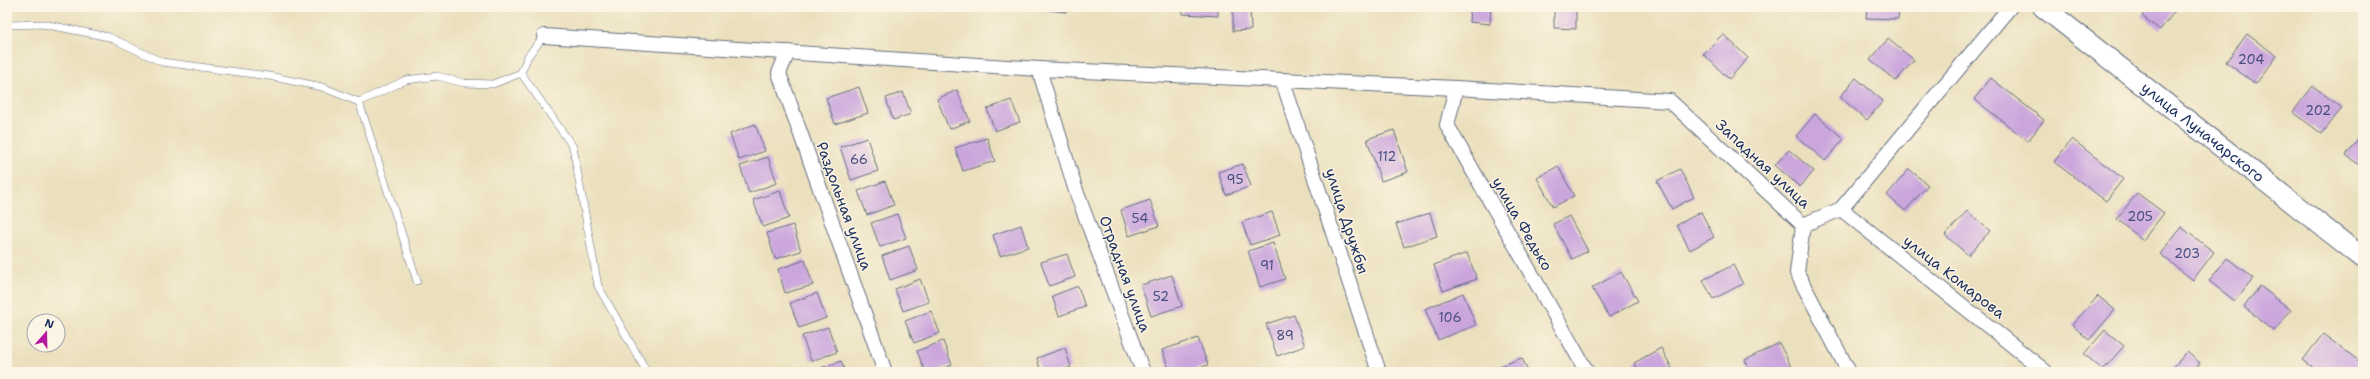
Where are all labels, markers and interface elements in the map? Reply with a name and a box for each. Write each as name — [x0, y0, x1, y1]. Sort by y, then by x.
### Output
house number: 204 — [2238, 51, 2264, 68]
street label: улица Луначарского — [2137, 78, 2268, 187]
house number: 202 — [2305, 102, 2331, 119]
street label: Западная улица — [1711, 115, 1815, 214]
street label: Раздольная улица — [811, 139, 877, 274]
house number: 112 — [1378, 148, 1396, 165]
house number: 66 — [850, 151, 868, 168]
street label: улица Дружбы — [1320, 166, 1374, 276]
house number: 95 — [1227, 171, 1243, 188]
street label: улица Федько — [1487, 173, 1557, 275]
house number: 205 — [2127, 208, 2153, 225]
house number: 54 — [1132, 210, 1148, 227]
street label: Отрадная улица — [1095, 213, 1156, 336]
street label: улица Комарова — [1899, 231, 2010, 324]
house number: 203 — [2174, 245, 2200, 262]
house number: 91 — [1260, 257, 1274, 274]
house number: 52 — [1153, 288, 1169, 305]
house number: 106 — [1438, 309, 1462, 326]
north arrow — [26, 313, 66, 353]
text: N — [43, 316, 56, 333]
house number: 89 — [1276, 327, 1294, 344]

